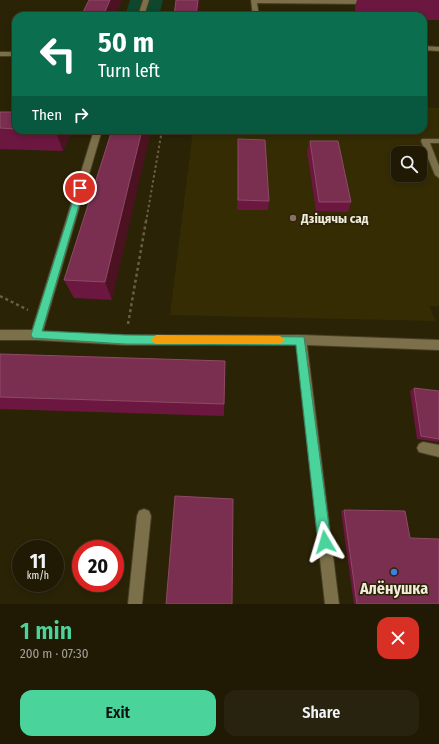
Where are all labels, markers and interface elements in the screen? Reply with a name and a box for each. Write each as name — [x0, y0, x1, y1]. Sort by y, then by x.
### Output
text: 50 m — [98, 26, 154, 59]
icon: left — [32, 28, 84, 80]
text: Turn left — [98, 60, 160, 82]
icon: right — [70, 104, 92, 126]
text: Then — [32, 106, 62, 124]
map controls — [391, 146, 427, 182]
button: search — [391, 146, 427, 182]
pin — [63, 171, 97, 205]
icon: arrive — [69, 177, 91, 199]
place label: Дзіцячы сад — [300, 211, 369, 226]
marker: Дзіцячы сад — [288, 213, 298, 223]
position arrow — [304, 521, 346, 563]
speed limit sign: 20 — [72, 540, 124, 592]
text: 11 — [30, 549, 46, 573]
marker: Алёнушка — [389, 567, 399, 577]
text: km/h — [27, 570, 49, 582]
place label: Алёнушка — [359, 579, 428, 598]
text: 1 min — [20, 617, 72, 645]
button: close — [377, 617, 419, 659]
text: 200 m · 07:30 — [20, 646, 89, 661]
button: Exit — [20, 690, 216, 736]
button: Share — [224, 690, 419, 736]

